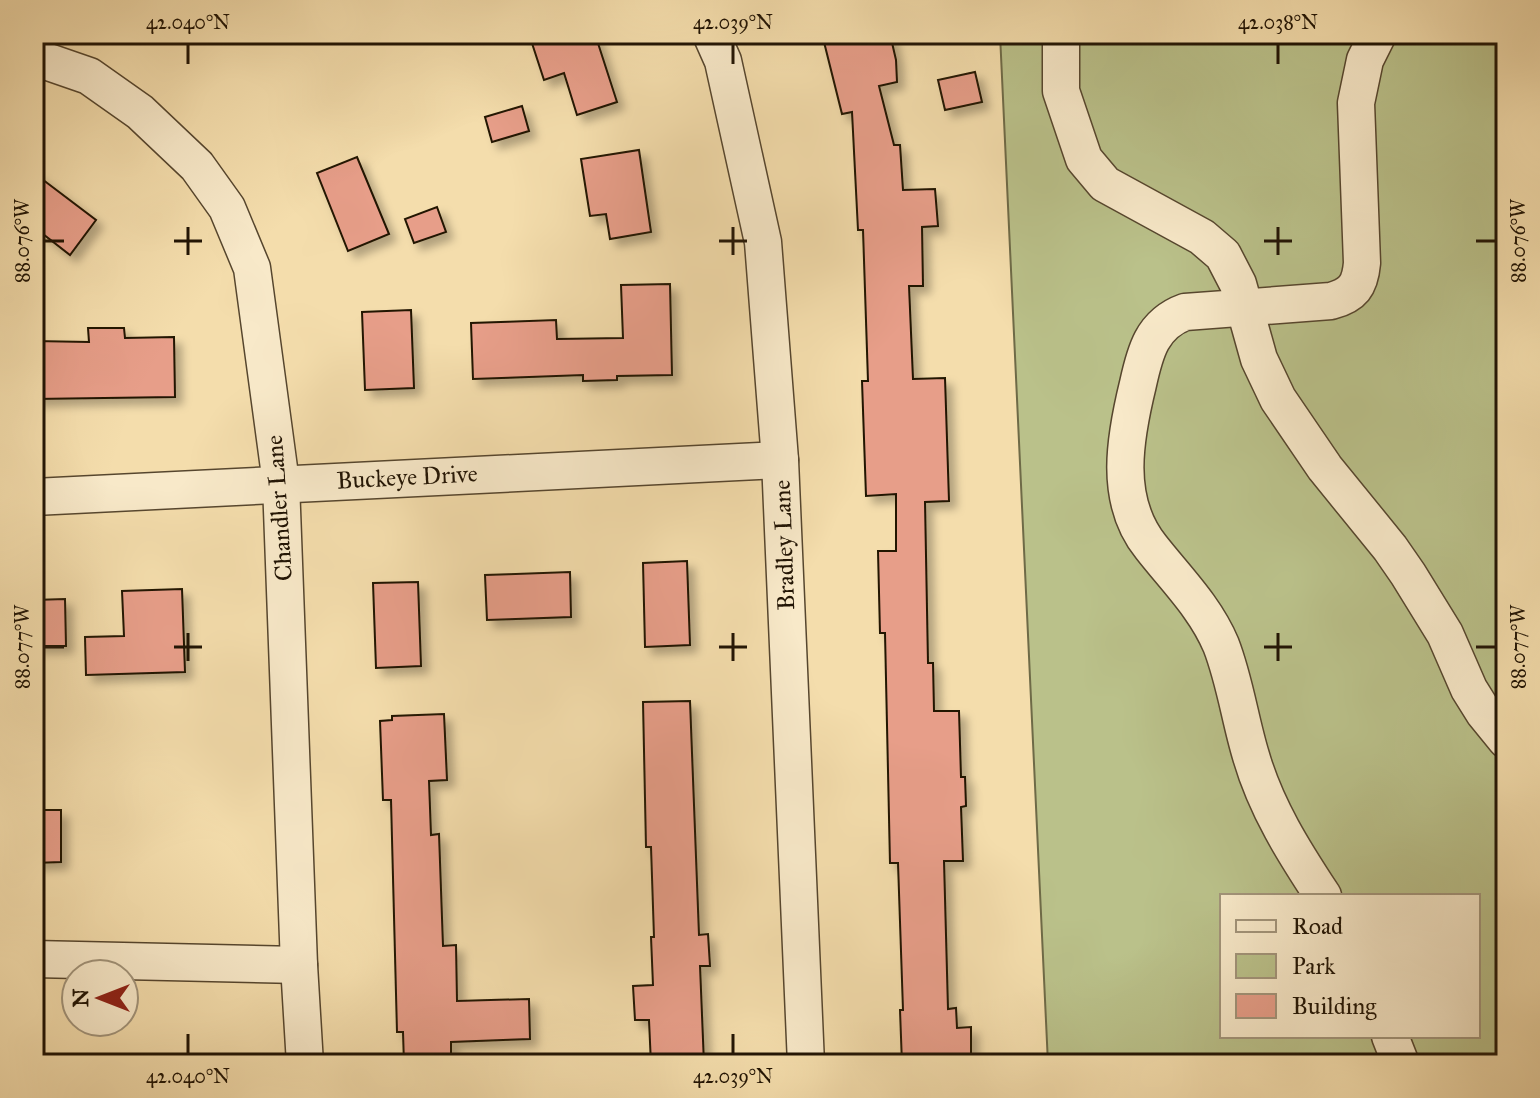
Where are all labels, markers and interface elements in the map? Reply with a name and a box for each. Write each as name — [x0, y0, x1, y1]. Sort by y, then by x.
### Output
text: 42.040°N — [146, 10, 230, 34]
text: 42.039°N — [693, 10, 773, 34]
text: 42.038°N — [1238, 10, 1318, 34]
text: 88.076°W — [10, 198, 34, 283]
text: 88.076°W — [1506, 198, 1530, 283]
street label: Chandler Lane — [259, 434, 299, 582]
street label: Buckeye Drive — [336, 458, 478, 496]
street label: Bradley Lane — [767, 479, 801, 611]
text: 88.077°W — [10, 604, 34, 689]
text: 88.077°W — [1506, 604, 1530, 689]
legend — [1220, 894, 1480, 1038]
text: Road — [1292, 911, 1343, 941]
text: Park — [1292, 951, 1336, 981]
north arrow — [60, 958, 140, 1038]
text: N — [67, 988, 94, 1007]
text: Building — [1292, 991, 1377, 1021]
text: 42.040°N — [146, 1064, 230, 1088]
text: 42.039°N — [693, 1064, 773, 1088]

